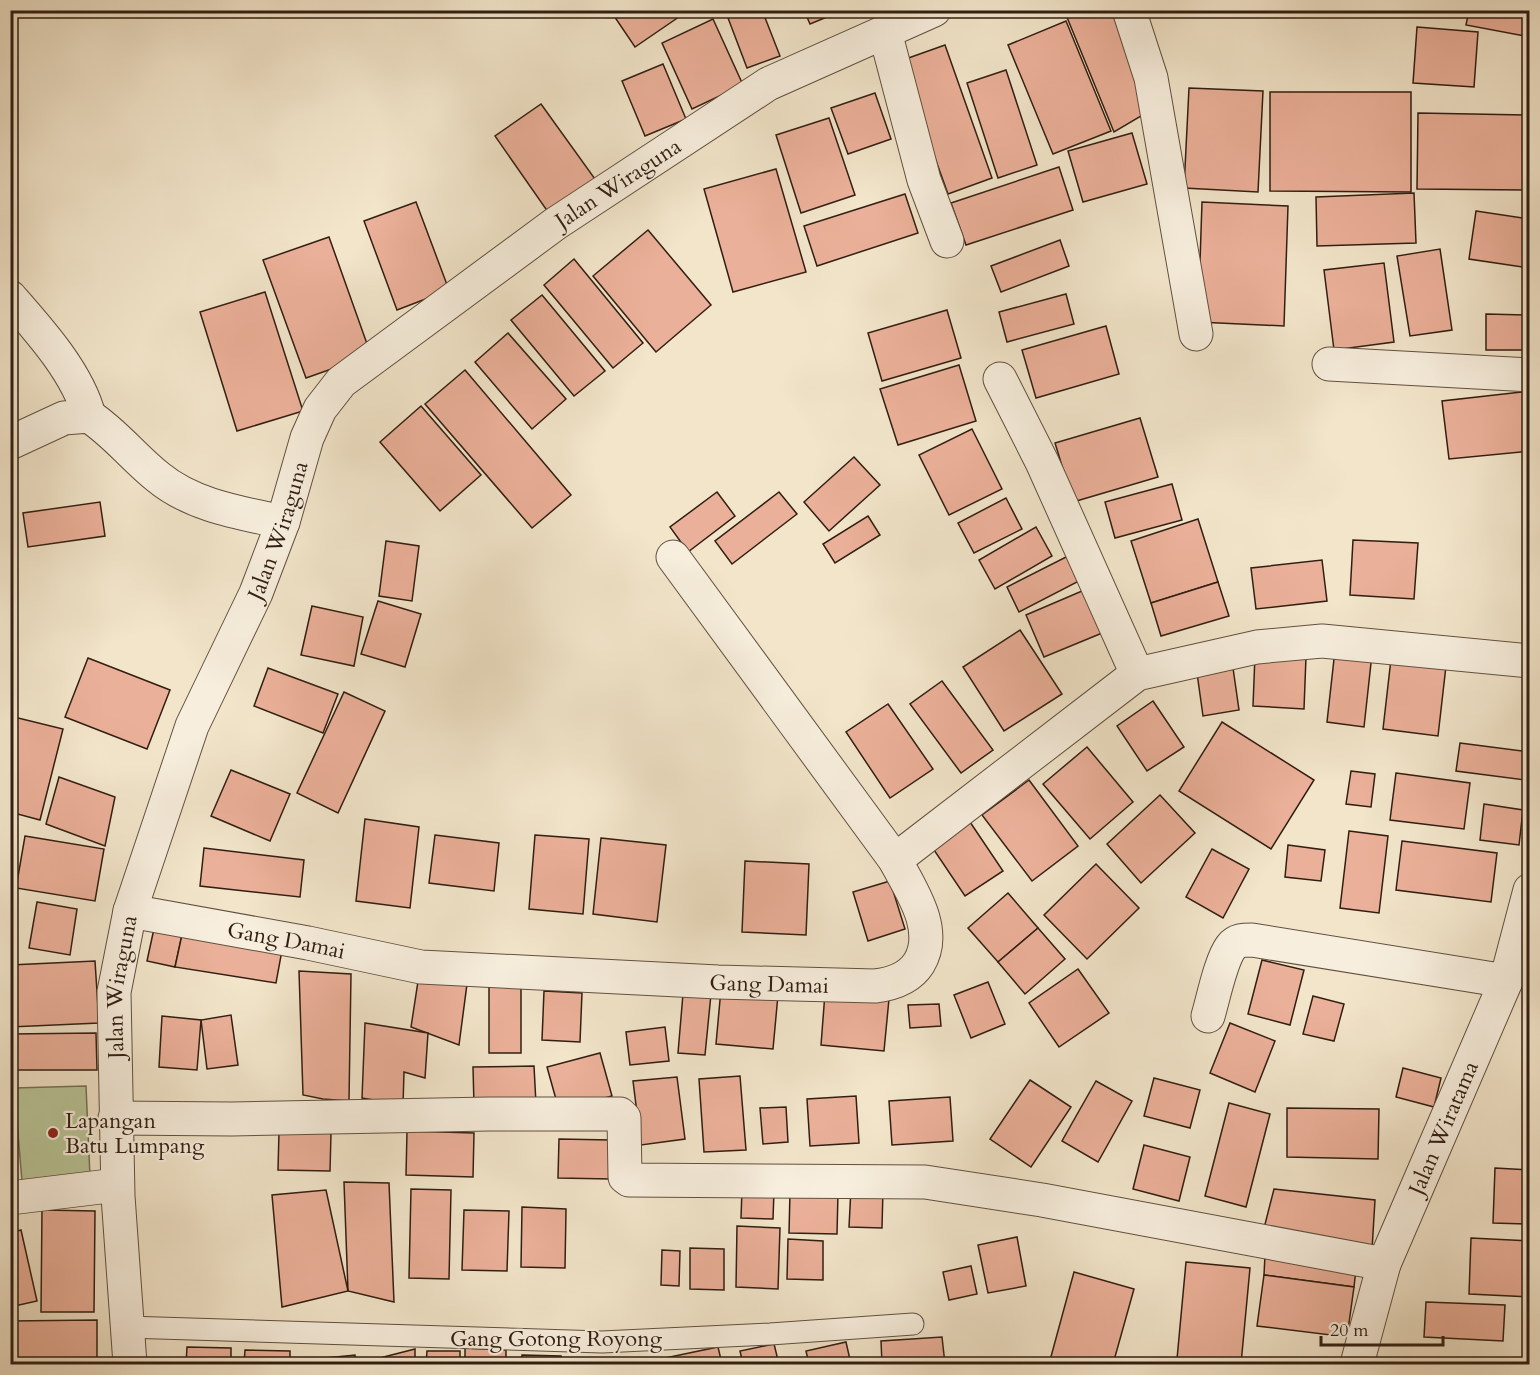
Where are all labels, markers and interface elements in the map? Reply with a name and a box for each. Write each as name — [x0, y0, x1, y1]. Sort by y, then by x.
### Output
street label: Jalan Wiraguna — [547, 131, 687, 238]
street label: Jalan Wiraguna — [239, 457, 316, 608]
street label: Jalan Wiraguna — [100, 912, 145, 1062]
street label: Gang Damai — [225, 915, 348, 967]
street label: Gang Damai — [709, 968, 829, 1001]
street label: Jalan Wiratama — [1400, 1056, 1486, 1203]
place label: Lapangan Batu Lumpang — [65, 1106, 205, 1161]
marker: Lapangan Batu Lumpang — [46, 1126, 60, 1140]
scale bar — [1321, 1309, 1442, 1347]
text: 20 m — [1330, 1318, 1369, 1343]
street label: Gang Gotong Royong — [450, 1324, 663, 1354]

